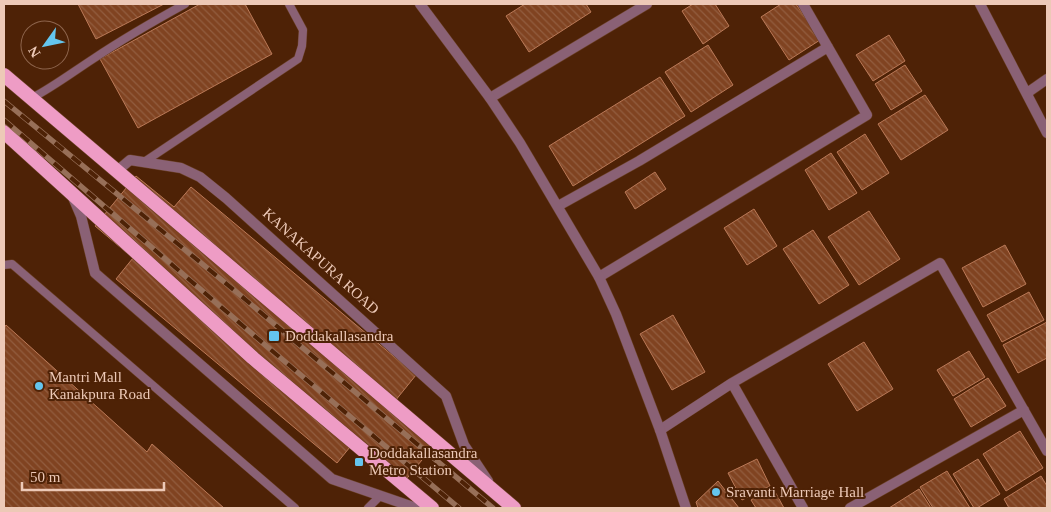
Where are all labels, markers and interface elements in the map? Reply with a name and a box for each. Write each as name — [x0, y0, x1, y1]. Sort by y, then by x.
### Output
north arrow — [20, 20, 70, 70]
text: N — [25, 43, 44, 60]
street label: KANAKAPURA ROAD — [260, 205, 382, 317]
place label: Doddakallasandra — [285, 328, 394, 344]
marker: Doddakallasandra — [267, 329, 281, 343]
place label: Mantri Mall Kanakpura Road — [49, 369, 151, 402]
marker: Mantri Mall Kanakpura Road — [33, 380, 45, 392]
place label: Doddakallasandra Metro Station — [369, 445, 478, 478]
marker: Doddakallasandra Metro Station — [353, 456, 365, 468]
scale bar — [22, 460, 165, 492]
text: 50 m — [30, 469, 61, 485]
place label: Sravanti Marriage Hall — [726, 484, 864, 500]
marker: Sravanti Marriage Hall — [710, 486, 722, 498]

